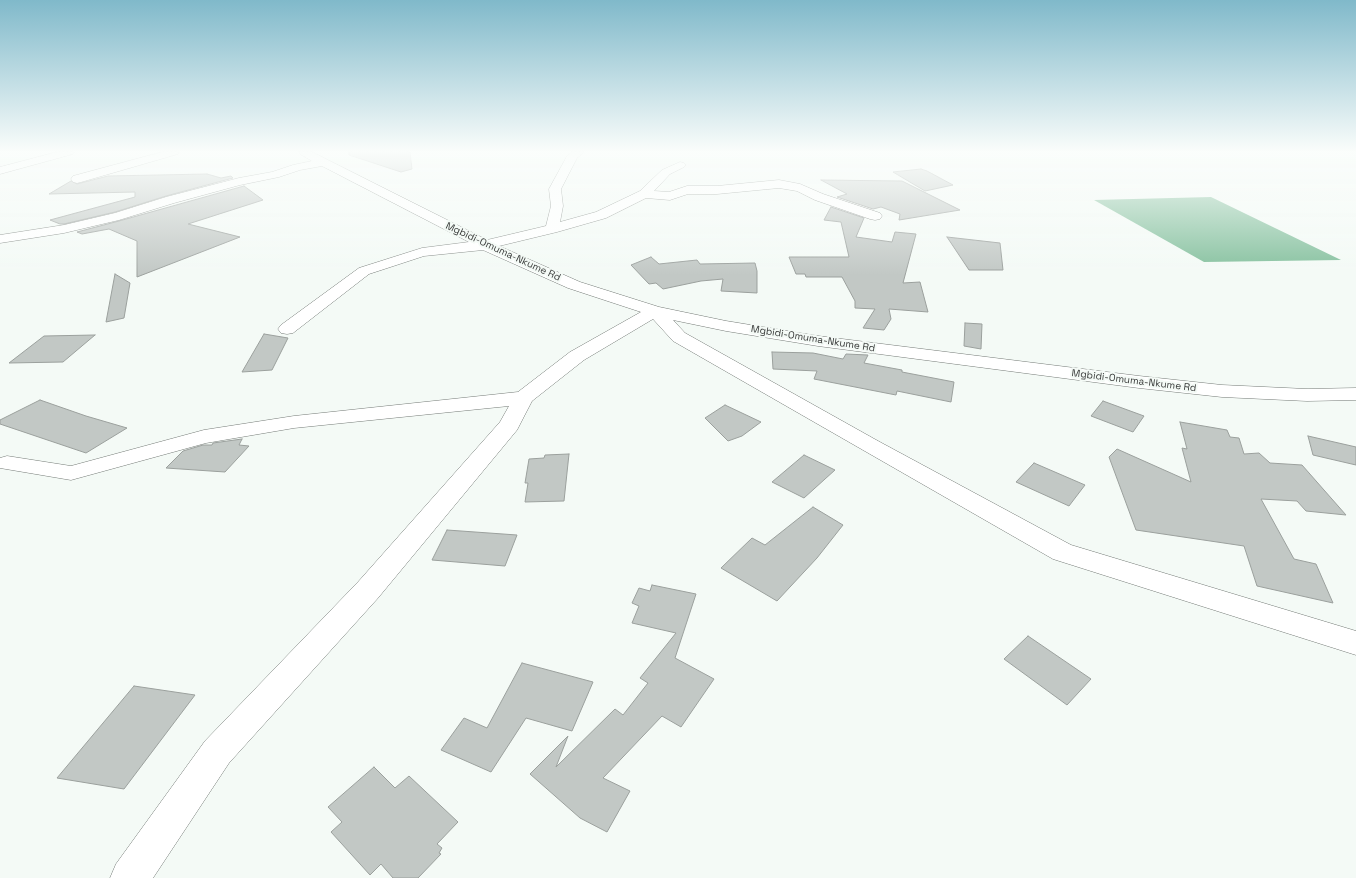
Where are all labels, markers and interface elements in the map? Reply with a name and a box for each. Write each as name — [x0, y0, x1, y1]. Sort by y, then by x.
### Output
street label: Mgbidi-Omuma-Nkume Rd — [444, 220, 562, 284]
street label: Mgbidi-Omuma-Nkume Rd — [750, 323, 876, 355]
street label: Mgbidi-Omuma-Nkume Rd — [1071, 367, 1197, 395]

